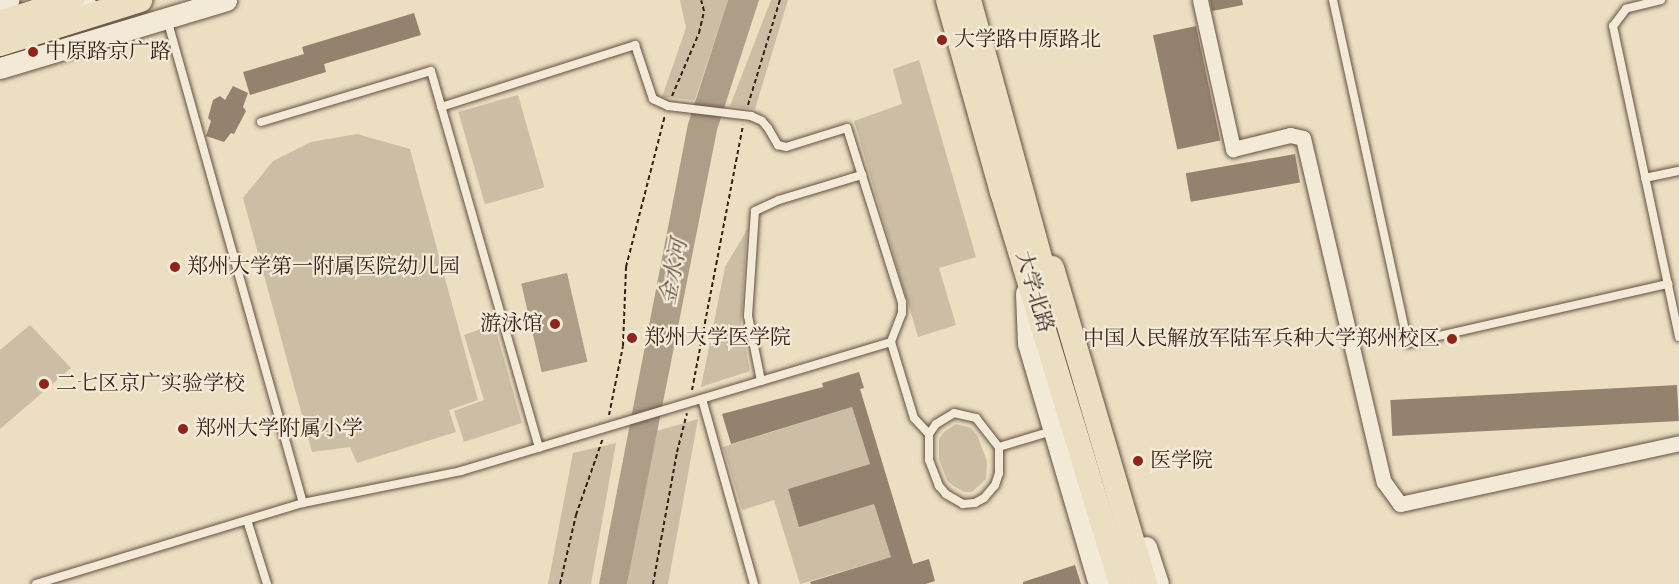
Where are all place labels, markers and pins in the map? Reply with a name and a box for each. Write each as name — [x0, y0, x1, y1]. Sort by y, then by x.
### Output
place label: 大学路中原路北 — [954, 27, 1101, 53]
marker: 大学路中原路北 — [935, 33, 949, 47]
place label: 中原路京广路 — [45, 39, 171, 65]
marker: 中原路京广路 — [26, 45, 40, 59]
place label: 郑州大学第一附属医院幼儿园 — [187, 254, 460, 280]
marker: 郑州大学第一附属医院幼儿园 — [168, 260, 182, 274]
place label: 游泳馆 — [480, 311, 543, 337]
marker: 游泳馆 — [548, 317, 562, 331]
place label: 郑州大学医学院 — [644, 325, 791, 351]
place label: 中国人民解放军陆军兵种大学郑州校区 — [1083, 326, 1440, 352]
marker: 郑州大学医学院 — [625, 331, 639, 345]
marker: 中国人民解放军陆军兵种大学郑州校区 — [1445, 332, 1459, 346]
place label: 二七区京广实验学校 — [56, 371, 245, 397]
marker: 二七区京广实验学校 — [37, 377, 51, 391]
place label: 郑州大学附属小学 — [195, 416, 363, 442]
marker: 郑州大学附属小学 — [176, 422, 190, 436]
place label: 医学院 — [1150, 448, 1213, 474]
marker: 医学院 — [1131, 454, 1145, 468]

